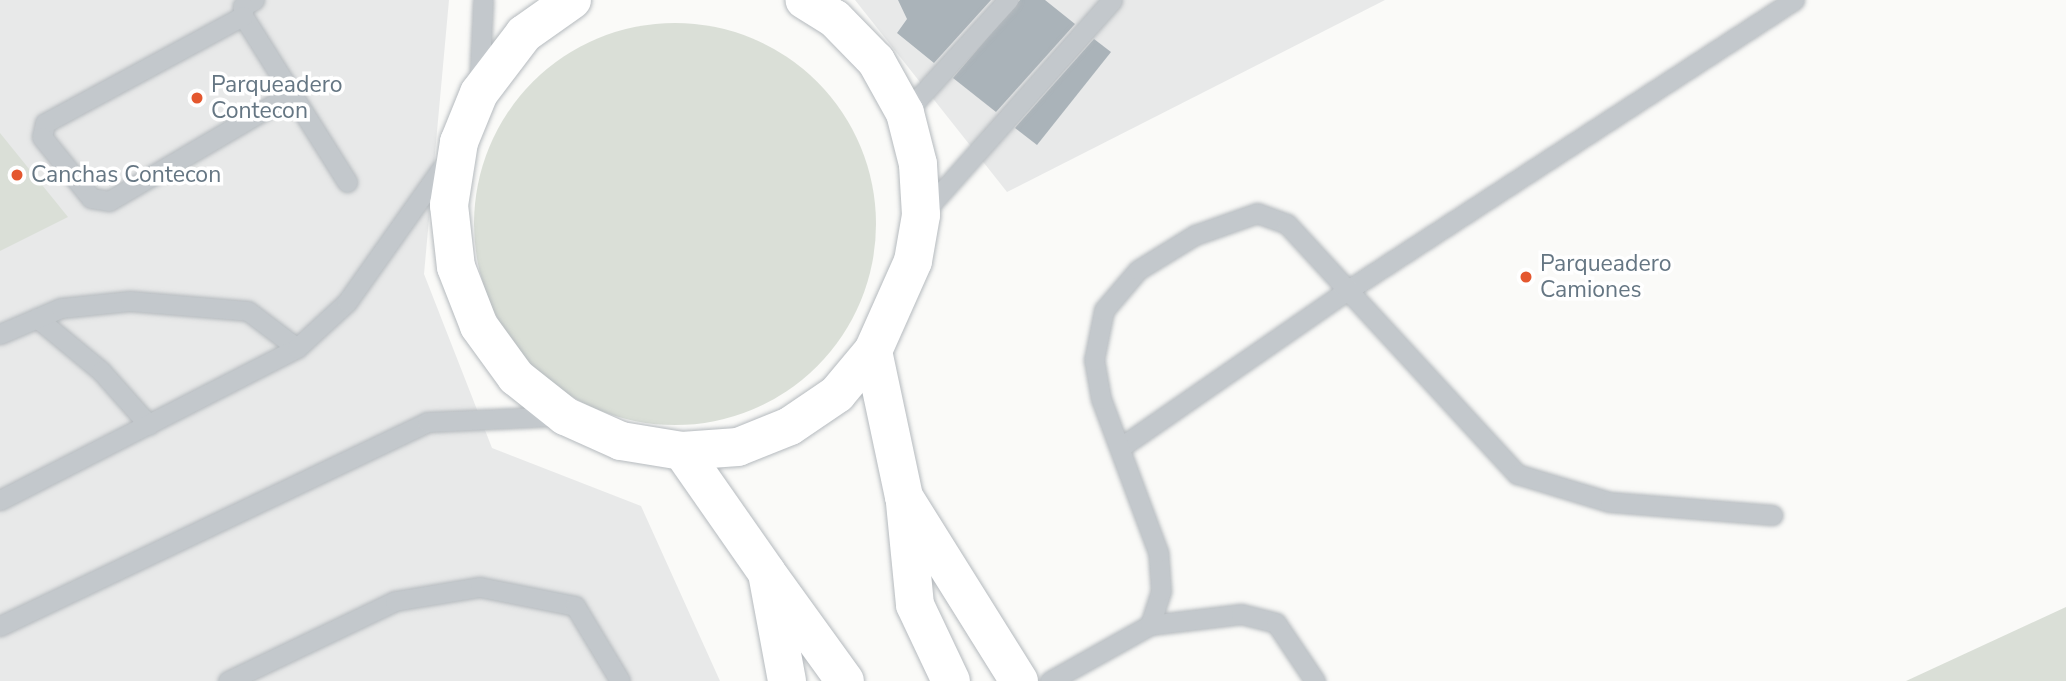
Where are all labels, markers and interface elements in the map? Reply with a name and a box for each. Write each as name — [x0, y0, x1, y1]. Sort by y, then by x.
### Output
place label: Parqueadero Contecon — [211, 71, 343, 125]
marker: Parqueadero Contecon — [189, 90, 205, 106]
place label: Canchas Contecon — [31, 161, 221, 189]
marker: Canchas Contecon — [9, 167, 25, 183]
place label: Parqueadero Camiones — [1540, 250, 1672, 304]
marker: Parqueadero Camiones — [1518, 269, 1534, 285]

